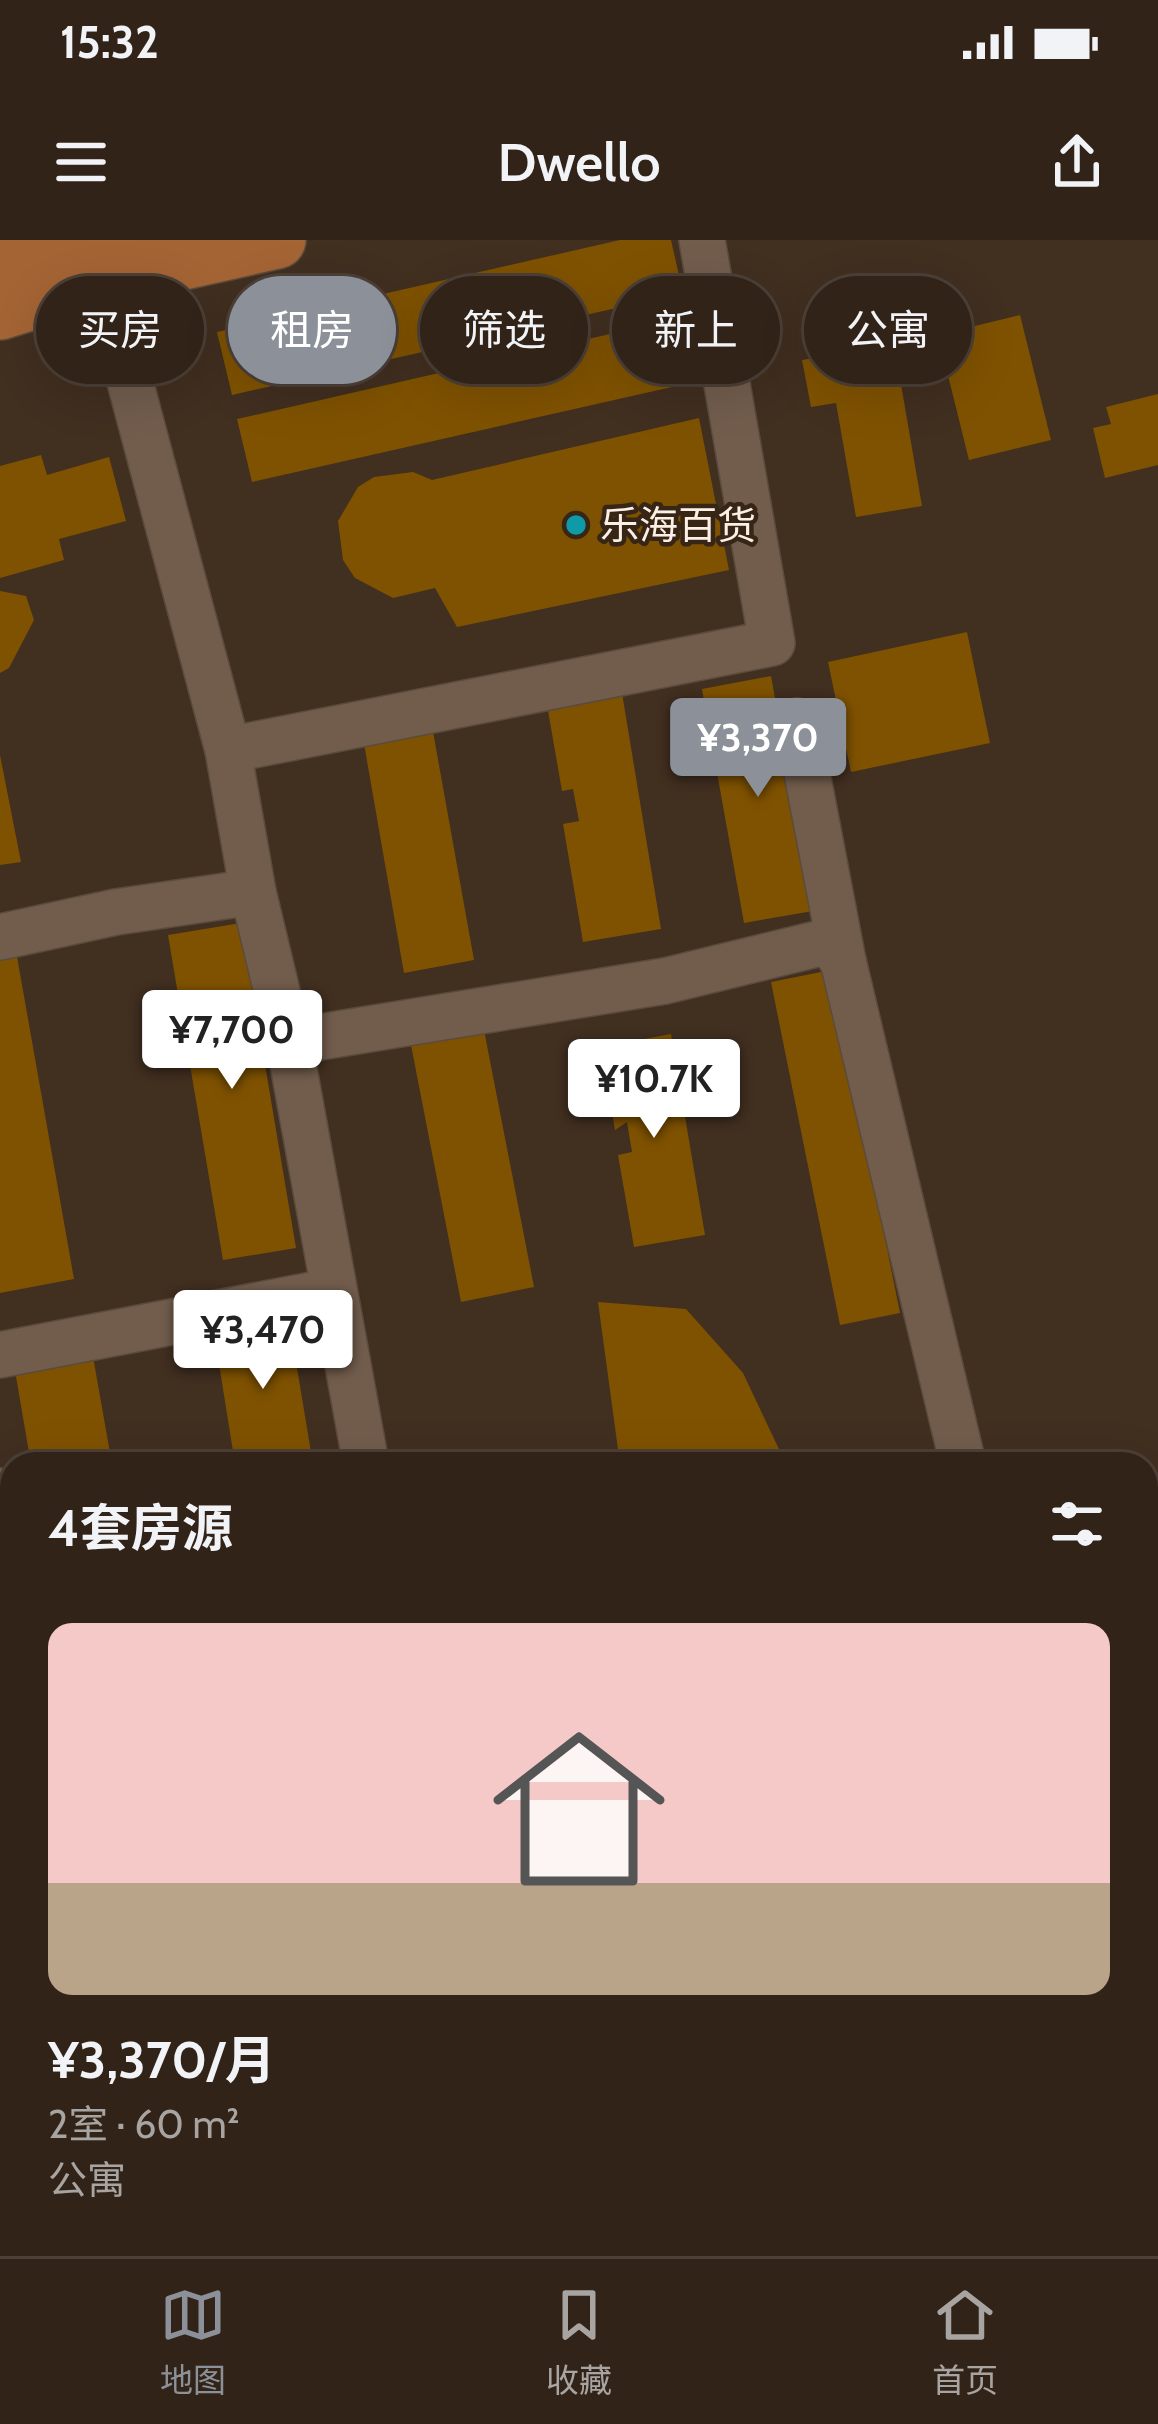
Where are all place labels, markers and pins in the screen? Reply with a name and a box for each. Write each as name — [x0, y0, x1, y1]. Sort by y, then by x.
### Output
place label: 乐海百货 — [600, 501, 756, 549]
marker: 乐海百货 — [563, 512, 589, 538]
pin: ¥3,370 — [660, 698, 856, 800]
pin: ¥7,700 — [134, 990, 330, 1092]
pin: ¥10.7K — [556, 1039, 752, 1141]
pin: ¥3,470 — [165, 1290, 361, 1392]

